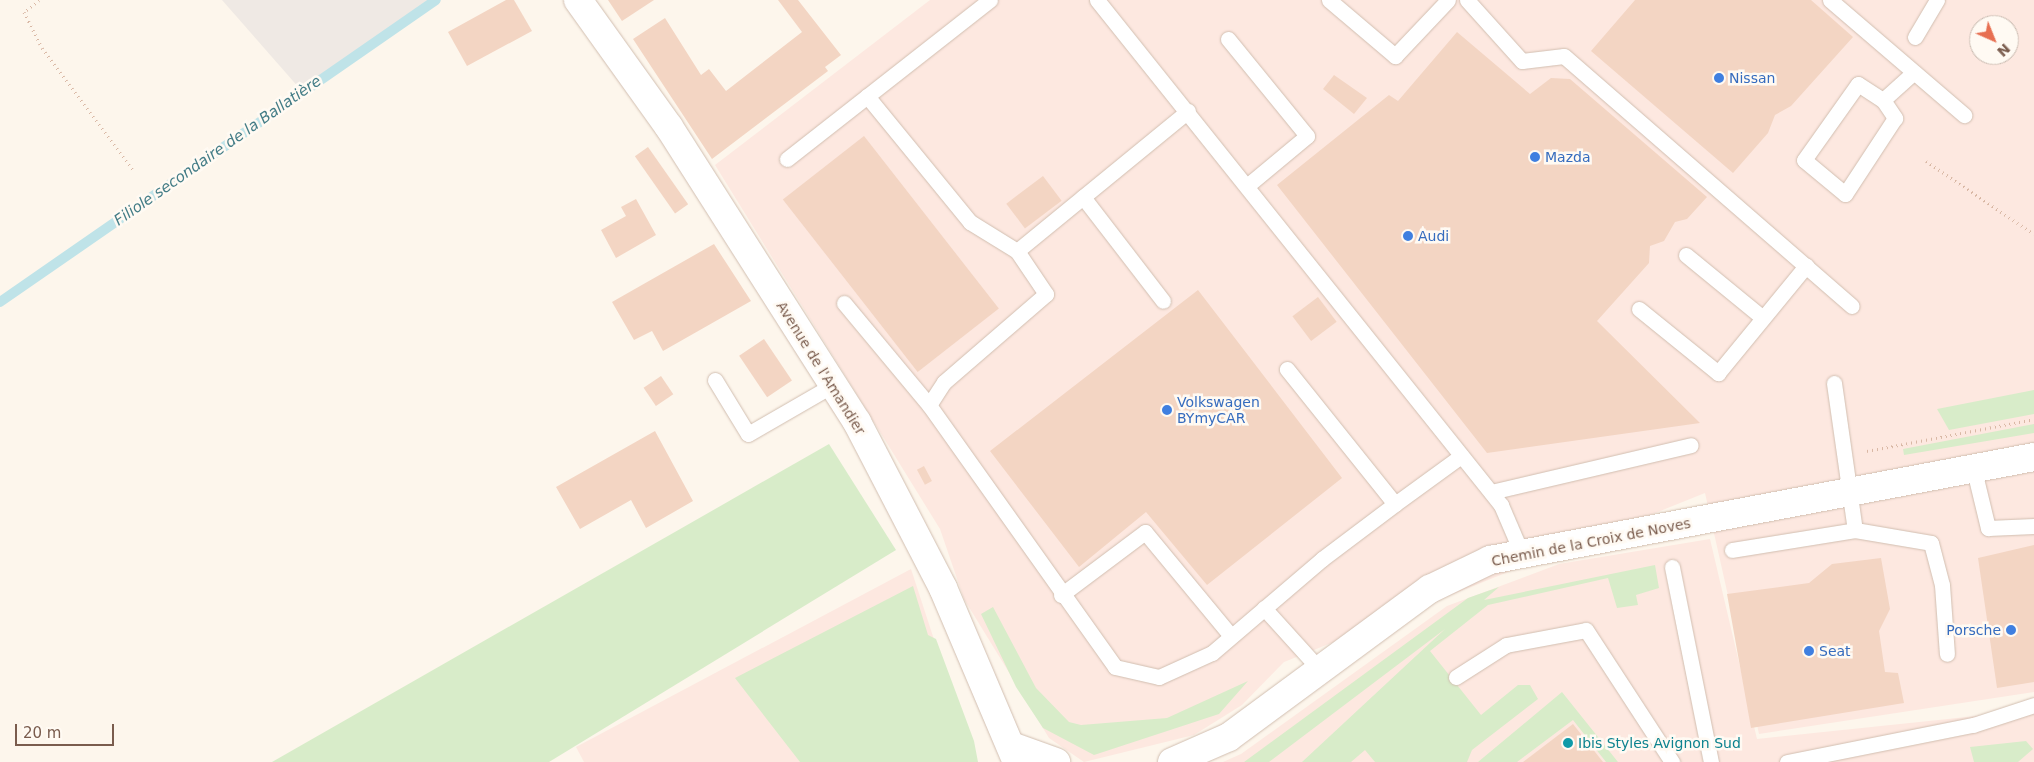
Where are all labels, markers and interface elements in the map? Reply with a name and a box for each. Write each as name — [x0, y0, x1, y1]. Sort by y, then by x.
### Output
north arrow — [1969, 15, 2019, 65]
text: N — [1994, 40, 2013, 60]
place label: Nissan — [1729, 70, 1775, 86]
water label: Filiole secondaire de la Ballatière — [111, 72, 325, 230]
marker: Nissan — [1713, 72, 1725, 84]
place label: Mazda — [1545, 149, 1590, 165]
marker: Mazda — [1529, 151, 1541, 163]
place label: Audi — [1418, 228, 1449, 244]
marker: Audi — [1402, 230, 1414, 242]
street label: Avenue de l'Amandier — [773, 298, 869, 438]
place label: Volkswagen BYmyCAR — [1177, 394, 1260, 427]
marker: Volkswagen BYmyCAR — [1161, 404, 1173, 416]
street label: Chemin de la Croix de Noves — [1490, 514, 1692, 570]
place label: Porsche — [1946, 622, 2001, 638]
marker: Porsche — [2005, 624, 2017, 636]
place label: Seat — [1819, 643, 1851, 659]
marker: Seat — [1803, 645, 1815, 657]
scale bar — [18, 714, 116, 746]
text: 20 m — [23, 724, 61, 742]
place label: Ibis Styles Avignon Sud — [1578, 735, 1741, 751]
marker: Ibis Styles Avignon Sud — [1562, 737, 1574, 749]

